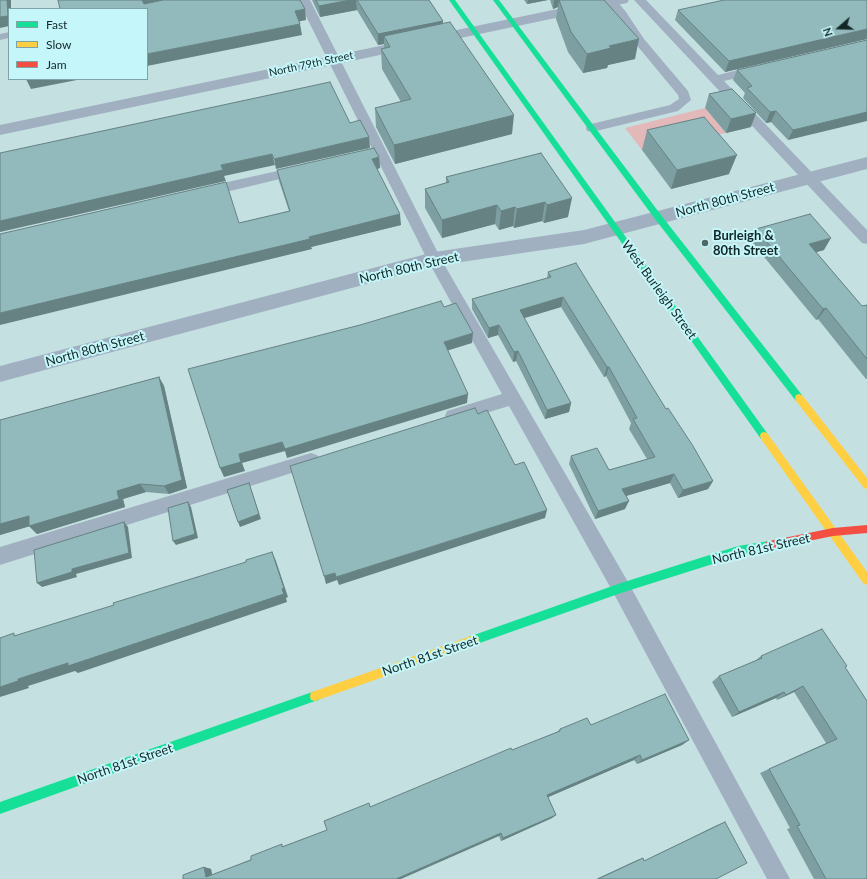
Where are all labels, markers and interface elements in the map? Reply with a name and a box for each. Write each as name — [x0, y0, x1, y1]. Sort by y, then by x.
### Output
legend — [8, 8, 148, 80]
north arrow — [819, 8, 859, 48]
text: Fast — [46, 17, 67, 32]
text: N — [820, 26, 835, 38]
text: Slow — [46, 37, 71, 52]
street label: North 79th Street — [268, 49, 354, 79]
text: Jam — [46, 57, 67, 72]
street label: North 80th Street — [674, 179, 776, 221]
place label: Burleigh & 80th Street — [713, 228, 778, 259]
street label: West Burleigh Street — [618, 238, 700, 342]
marker: Burleigh & 80th Street — [700, 238, 710, 248]
street label: North 80th Street — [358, 249, 460, 287]
street label: North 80th Street — [44, 328, 146, 370]
street label: North 81st Street — [711, 530, 811, 568]
street label: North 81st Street — [380, 632, 480, 680]
street label: North 81st Street — [75, 740, 175, 788]

